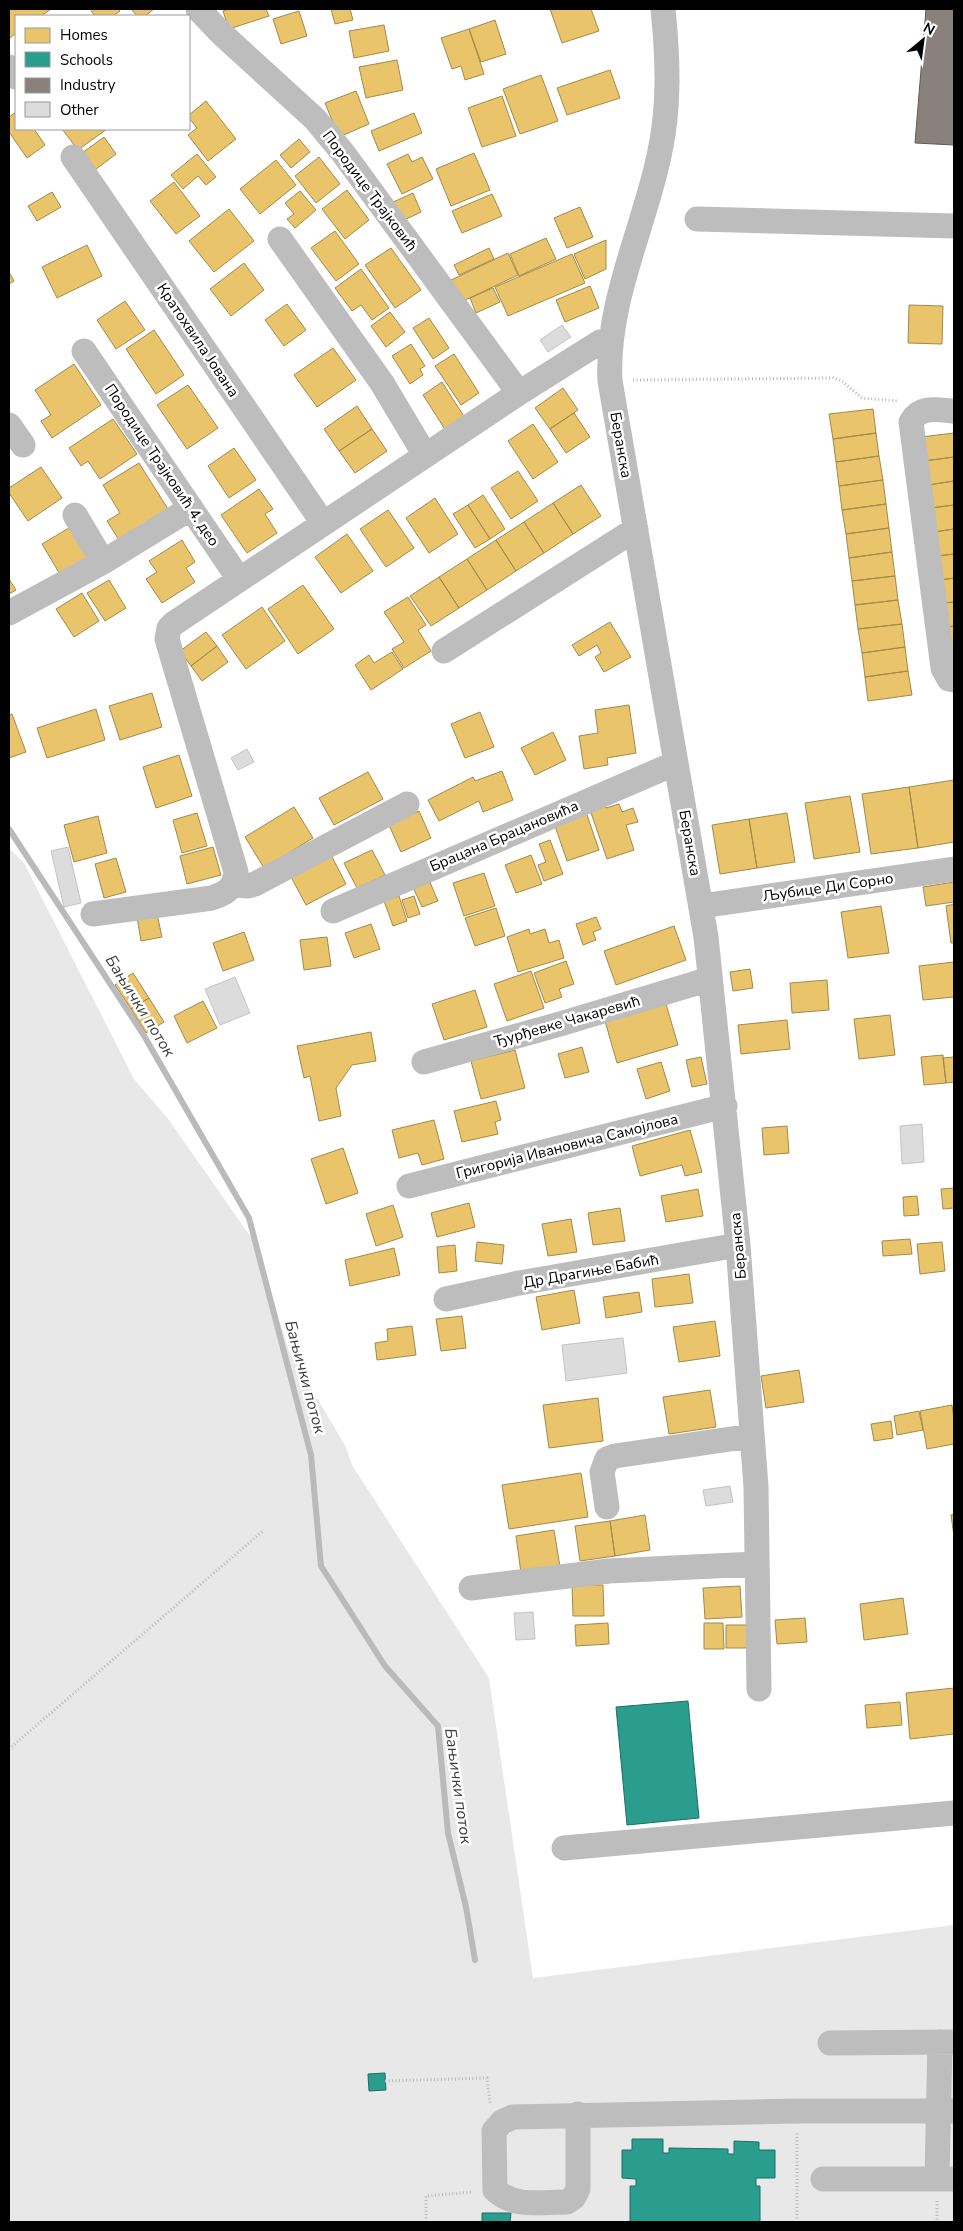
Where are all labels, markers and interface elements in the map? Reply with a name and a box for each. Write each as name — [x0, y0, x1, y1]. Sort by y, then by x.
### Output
legend — [15, 15, 190, 130]
north arrow — [898, 15, 948, 65]
text: N — [920, 18, 938, 40]
text: Homes — [60, 25, 108, 45]
text: Schools — [60, 50, 113, 70]
text: Industry — [60, 75, 116, 95]
text: Other — [60, 100, 99, 120]
street label: Породице Трајковић — [318, 127, 422, 255]
street label: Кратохвила Јована — [152, 279, 244, 401]
street label: Породице Трајковић 4. део — [100, 380, 224, 550]
street label: Беранска — [605, 410, 637, 480]
street label: Брацана Брацановића — [427, 796, 581, 876]
street label: Беранска — [674, 808, 706, 878]
street label: Љубице Ди Сорно — [761, 868, 895, 906]
water label: Бањички поток — [100, 951, 180, 1062]
street label: Ђурђевке Чакаревић — [492, 991, 642, 1051]
street label: Григорија Ивановича Самојлова — [454, 1109, 680, 1183]
street label: Беранска — [725, 1212, 751, 1280]
street label: Др Драгиње Бабић — [522, 1249, 660, 1293]
water label: Бањички поток — [279, 1318, 331, 1437]
water label: Бањички поток — [439, 1727, 477, 1846]

